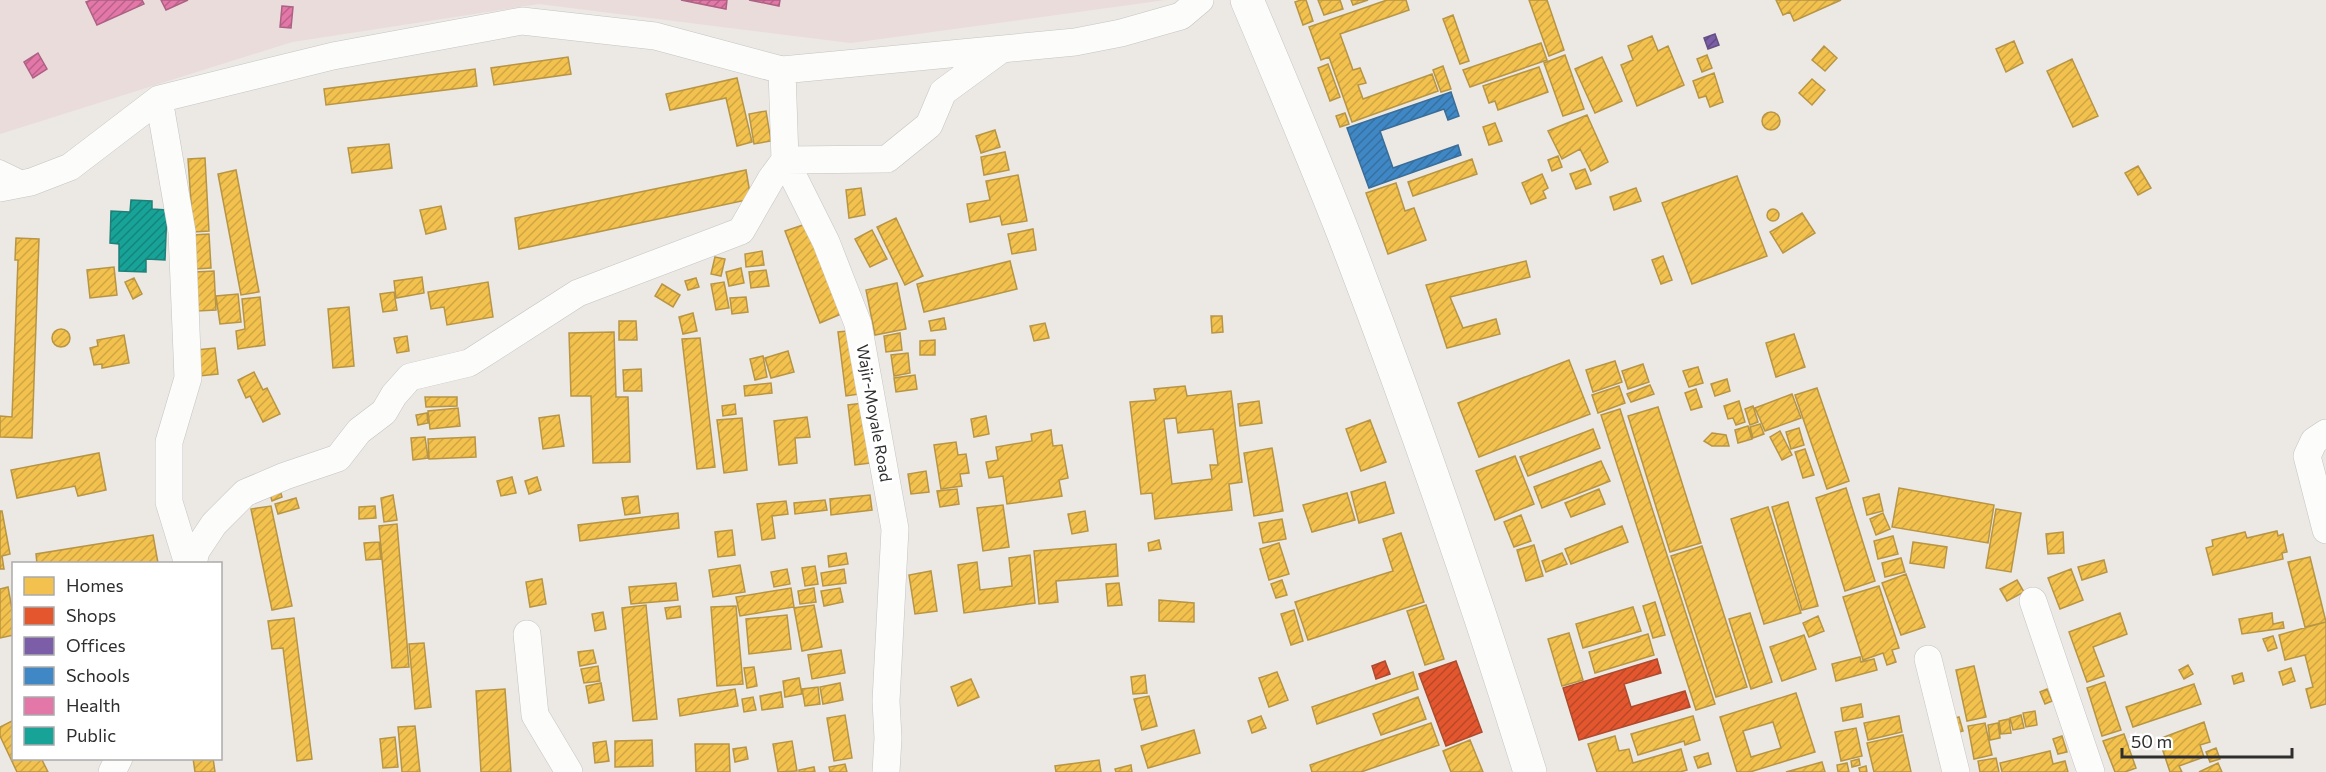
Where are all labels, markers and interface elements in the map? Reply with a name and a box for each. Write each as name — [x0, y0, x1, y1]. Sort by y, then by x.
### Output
street label: Wajir-Moyale Road — [854, 343, 896, 483]
legend — [12, 562, 222, 760]
text: Homes — [66, 574, 124, 596]
text: Shops — [66, 604, 116, 626]
text: Offices — [66, 634, 126, 656]
text: Schools — [66, 664, 130, 686]
text: Health — [66, 694, 121, 716]
scale bar — [2122, 721, 2292, 759]
text: Public — [66, 724, 116, 746]
text: 50 m — [2131, 730, 2172, 752]

